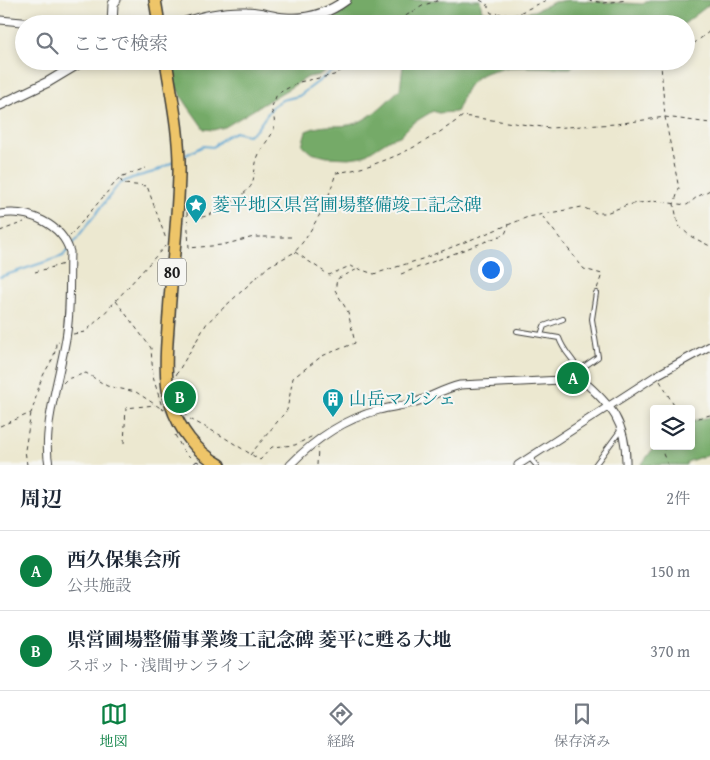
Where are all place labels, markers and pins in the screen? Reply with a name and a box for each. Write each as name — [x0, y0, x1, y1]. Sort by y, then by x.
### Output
place label: 菱平地区県営圃場整備竣工記念碑 — [212, 191, 482, 218]
place icon: 菱平地区県営圃場整備竣工記念碑 — [184, 193, 208, 224]
pin: A — [557, 359, 589, 397]
pin: B — [164, 378, 196, 416]
place label: 山岳マルシェ — [349, 385, 456, 412]
building icon: 山岳マルシェ — [321, 387, 345, 418]

